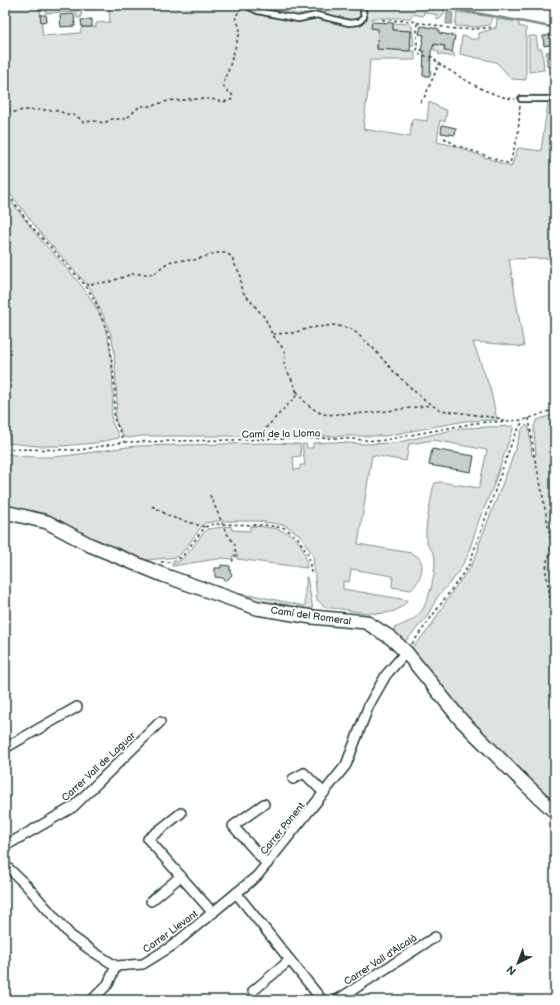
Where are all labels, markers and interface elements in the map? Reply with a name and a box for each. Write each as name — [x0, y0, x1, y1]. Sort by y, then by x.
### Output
street label: Camí de la Lloma — [242, 427, 321, 441]
street label: Camí del Romeral — [270, 604, 352, 628]
street label: Carrer Vall de Laguar — [59, 729, 138, 804]
street label: Carrer Ponent — [258, 800, 308, 857]
street label: Carrer Llevant — [141, 908, 200, 956]
street label: Carrer Vall d'Alcalà — [342, 932, 419, 988]
north arrow — [498, 943, 538, 983]
text: N — [504, 962, 519, 978]

